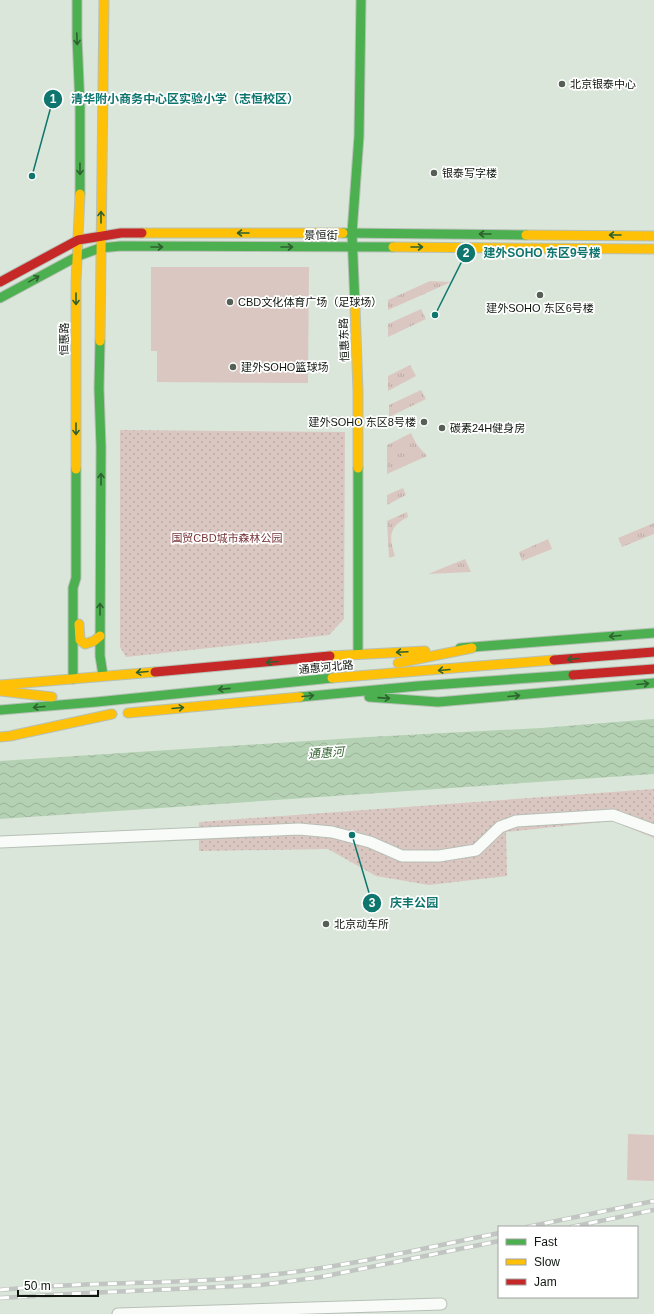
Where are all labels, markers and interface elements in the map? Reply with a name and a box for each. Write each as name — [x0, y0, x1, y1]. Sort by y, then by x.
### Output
one-way arrow — [73, 32, 81, 45]
place label: 北京银泰中心 — [570, 78, 636, 90]
marker: 北京银泰中心 — [557, 79, 567, 89]
callout: 清华附小商务中心区实验小学（志恒校区） — [43, 87, 307, 111]
text: 1 — [50, 92, 57, 106]
text: 清华附小商务中心区实验小学（志恒校区） — [71, 92, 299, 106]
one-way arrow — [76, 162, 84, 175]
place label: 银泰写字楼 — [442, 167, 497, 179]
marker: 银泰写字楼 — [429, 168, 439, 178]
one-way arrow — [97, 211, 105, 224]
one-way arrow — [237, 229, 250, 237]
street label: 景恒街 — [305, 229, 338, 241]
one-way arrow — [479, 230, 492, 238]
one-way arrow — [609, 231, 622, 239]
callout: 建外SOHO 东区9号楼 — [456, 241, 609, 265]
one-way arrow — [150, 243, 163, 251]
one-way arrow — [410, 243, 423, 251]
one-way arrow — [280, 244, 293, 251]
text: 2 — [463, 246, 470, 260]
text: 建外SOHO 东区9号楼 — [483, 246, 601, 260]
one-way arrow — [28, 274, 40, 282]
marker: 建外SOHO 东区6号楼 — [535, 290, 545, 300]
one-way arrow — [72, 292, 80, 305]
place label: CBD文化体育广场（足球场） — [238, 296, 382, 308]
marker: CBD文化体育广场（足球场） — [225, 297, 235, 307]
place label: 建外SOHO 东区6号楼 — [486, 302, 594, 314]
street label: 恒惠东路 — [337, 318, 351, 362]
street label: 恒惠路 — [58, 323, 70, 356]
place label: 建外SOHO篮球场 — [241, 361, 328, 373]
marker: 建外SOHO篮球场 — [228, 362, 238, 372]
place label: 建外SOHO 东区8号楼 — [308, 416, 416, 428]
marker: 建外SOHO 东区8号楼 — [419, 417, 429, 427]
one-way arrow — [72, 422, 80, 435]
place label: 碳素24H健身房 — [450, 422, 525, 434]
marker: 碳素24H健身房 — [437, 423, 447, 433]
one-way arrow — [97, 473, 105, 486]
park label: 国贸CBD城市森林公园 — [171, 532, 283, 544]
one-way arrow — [96, 603, 104, 616]
one-way arrow — [609, 633, 622, 640]
one-way arrow — [396, 648, 409, 655]
one-way arrow — [567, 655, 580, 662]
one-way arrow — [266, 658, 279, 665]
street label: 通惠河北路 — [298, 659, 354, 675]
one-way arrow — [438, 666, 451, 674]
one-way arrow — [136, 669, 149, 676]
one-way arrow — [636, 681, 649, 688]
one-way arrow — [218, 685, 231, 693]
one-way arrow — [507, 692, 520, 699]
one-way arrow — [301, 693, 314, 700]
one-way arrow — [377, 695, 390, 702]
one-way arrow — [33, 703, 46, 710]
one-way arrow — [171, 704, 184, 712]
water label: 通惠河 — [308, 745, 346, 761]
callout: 庆丰公园 — [362, 891, 446, 915]
text: 3 — [369, 896, 376, 910]
text: 庆丰公园 — [390, 896, 438, 910]
place label: 北京动车所 — [334, 918, 389, 930]
marker: 北京动车所 — [321, 919, 331, 929]
legend — [498, 1226, 638, 1298]
text: Fast — [534, 1235, 558, 1249]
text: Slow — [534, 1255, 560, 1269]
scale bar — [18, 1272, 98, 1298]
text: Jam — [534, 1275, 557, 1289]
text: 50 m — [24, 1279, 51, 1293]

